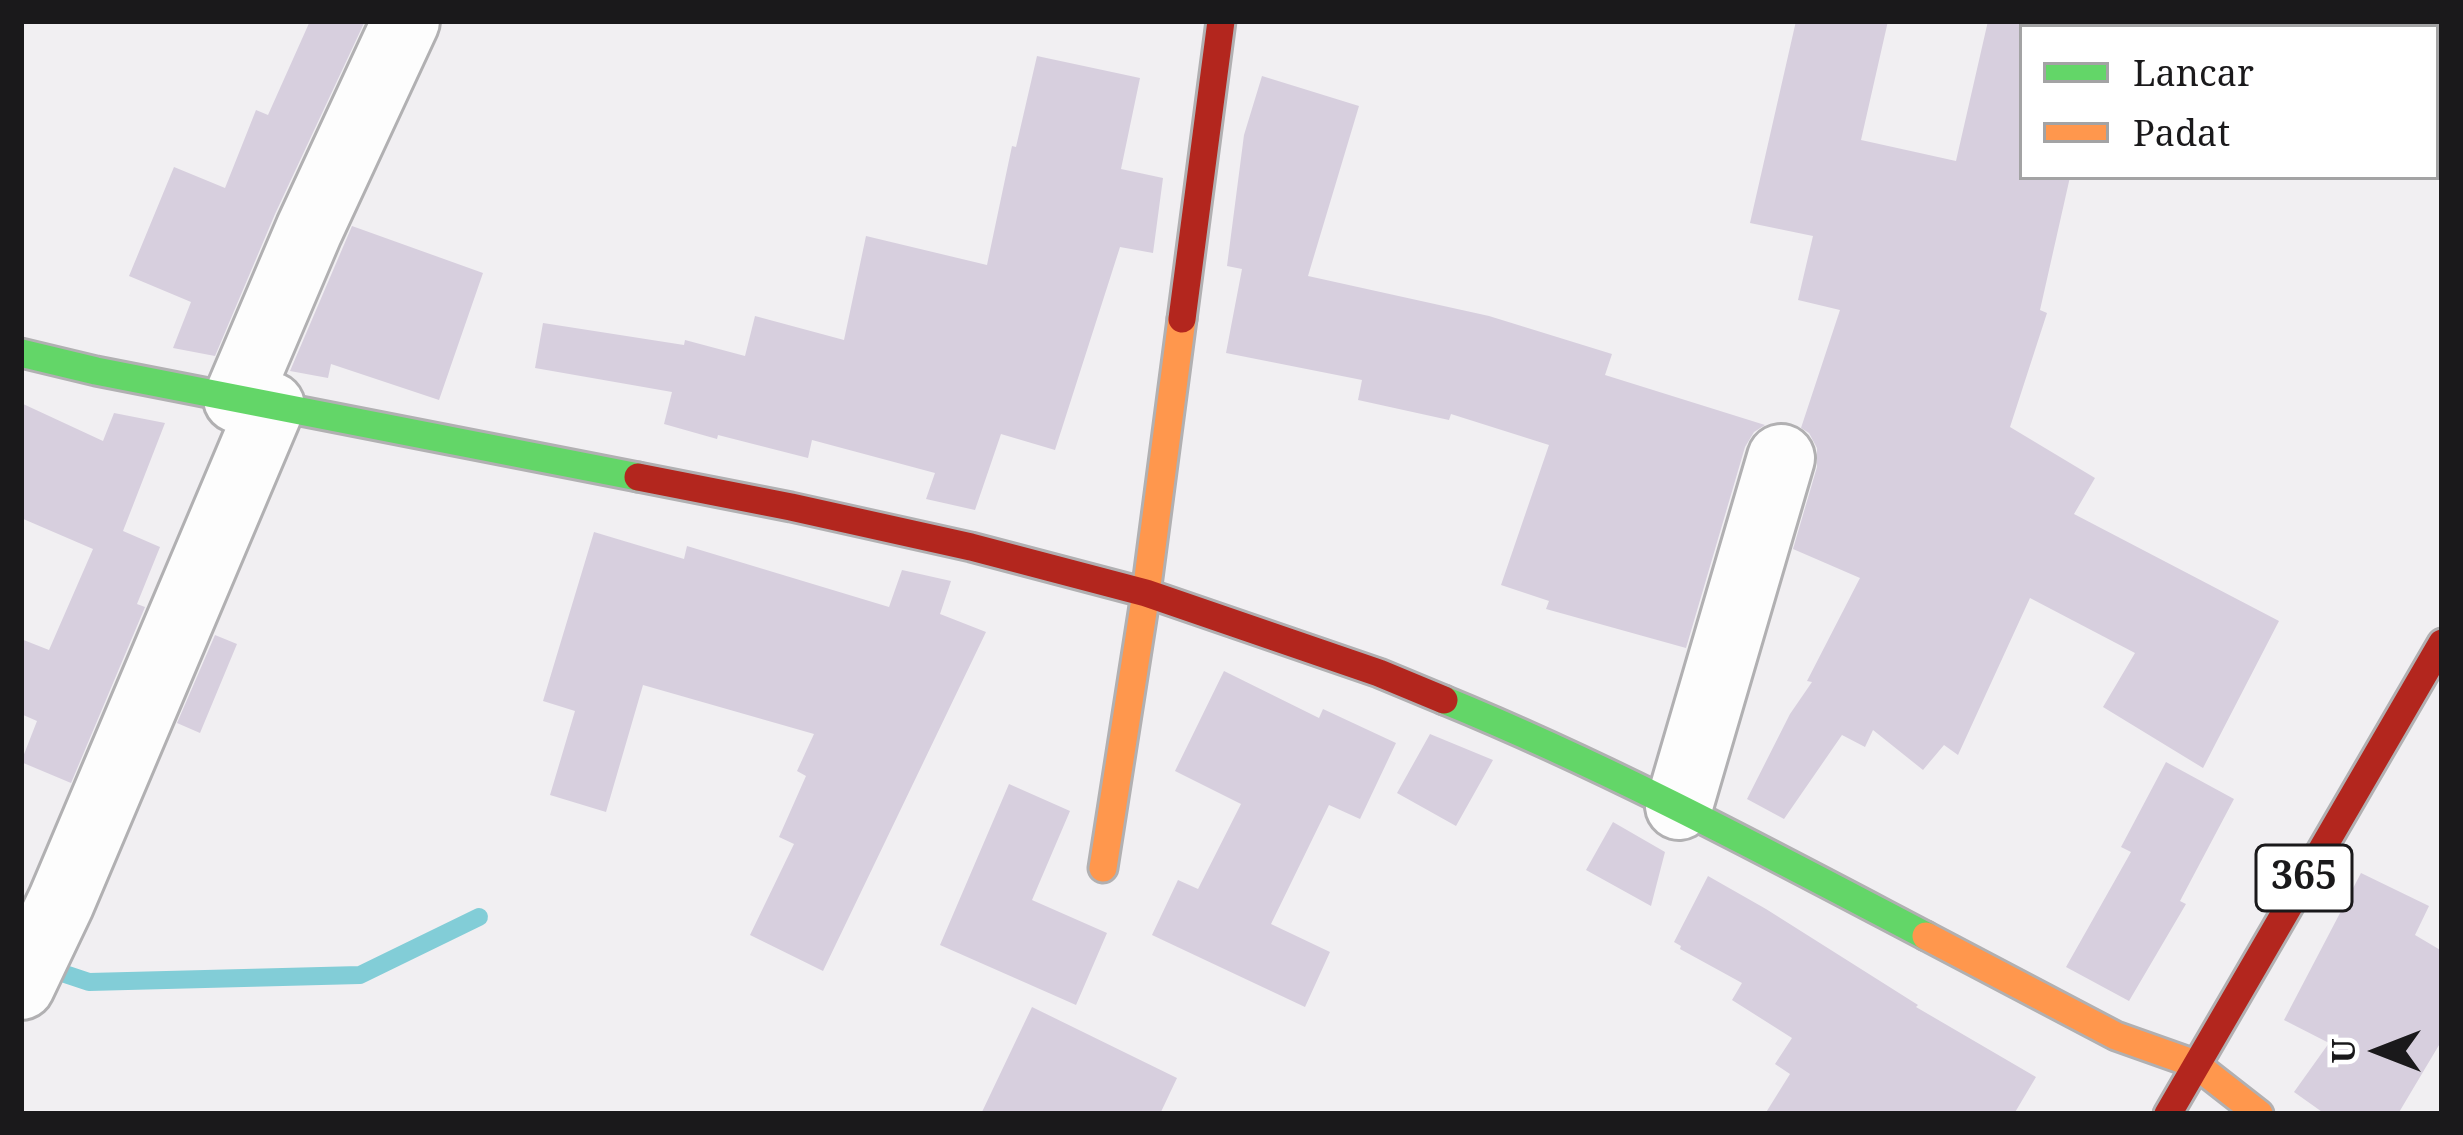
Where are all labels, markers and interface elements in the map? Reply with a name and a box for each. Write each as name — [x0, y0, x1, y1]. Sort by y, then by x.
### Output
legend — [2019, 24, 2439, 180]
text: Lancar — [2133, 48, 2254, 97]
text: Padat — [2133, 108, 2230, 157]
road number: 365 — [2256, 845, 2352, 911]
north arrow — [2319, 991, 2439, 1111]
text: U — [2320, 1039, 2365, 1063]

